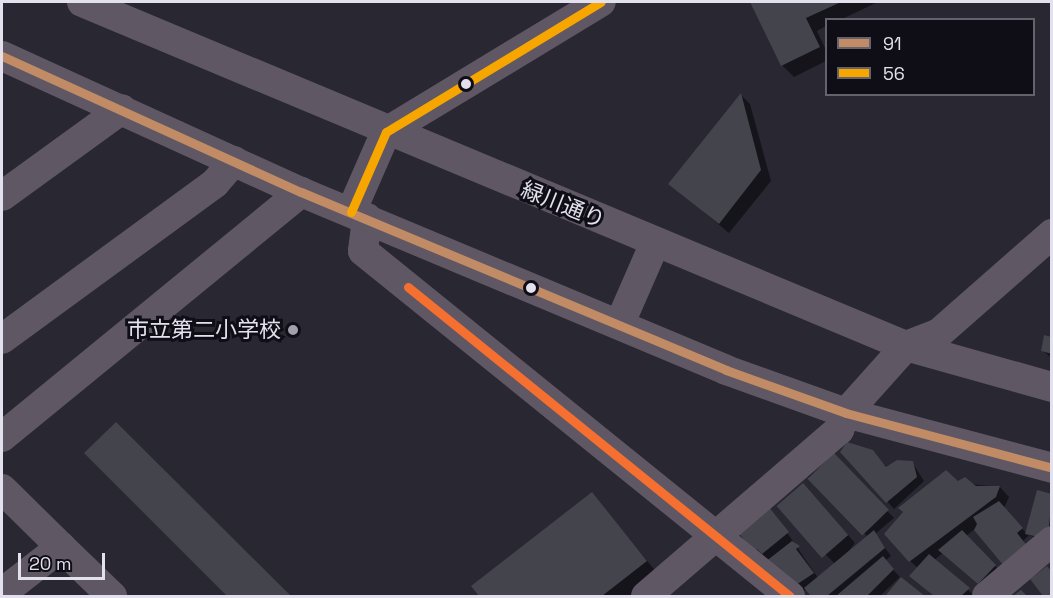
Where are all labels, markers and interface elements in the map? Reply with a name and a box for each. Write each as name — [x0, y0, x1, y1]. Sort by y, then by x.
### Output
legend — [825, 18, 1035, 96]
text: 91 — [883, 32, 902, 55]
text: 56 — [883, 62, 905, 85]
unlabelled marker — [460, 78, 472, 90]
street label: 緑川通り — [517, 176, 609, 234]
unlabelled marker — [525, 282, 537, 294]
place label: 市立第二小学校 — [127, 317, 281, 343]
marker: 市立第二小学校 — [286, 323, 300, 337]
scale bar — [21, 541, 108, 579]
text: 20 m — [29, 552, 72, 575]

